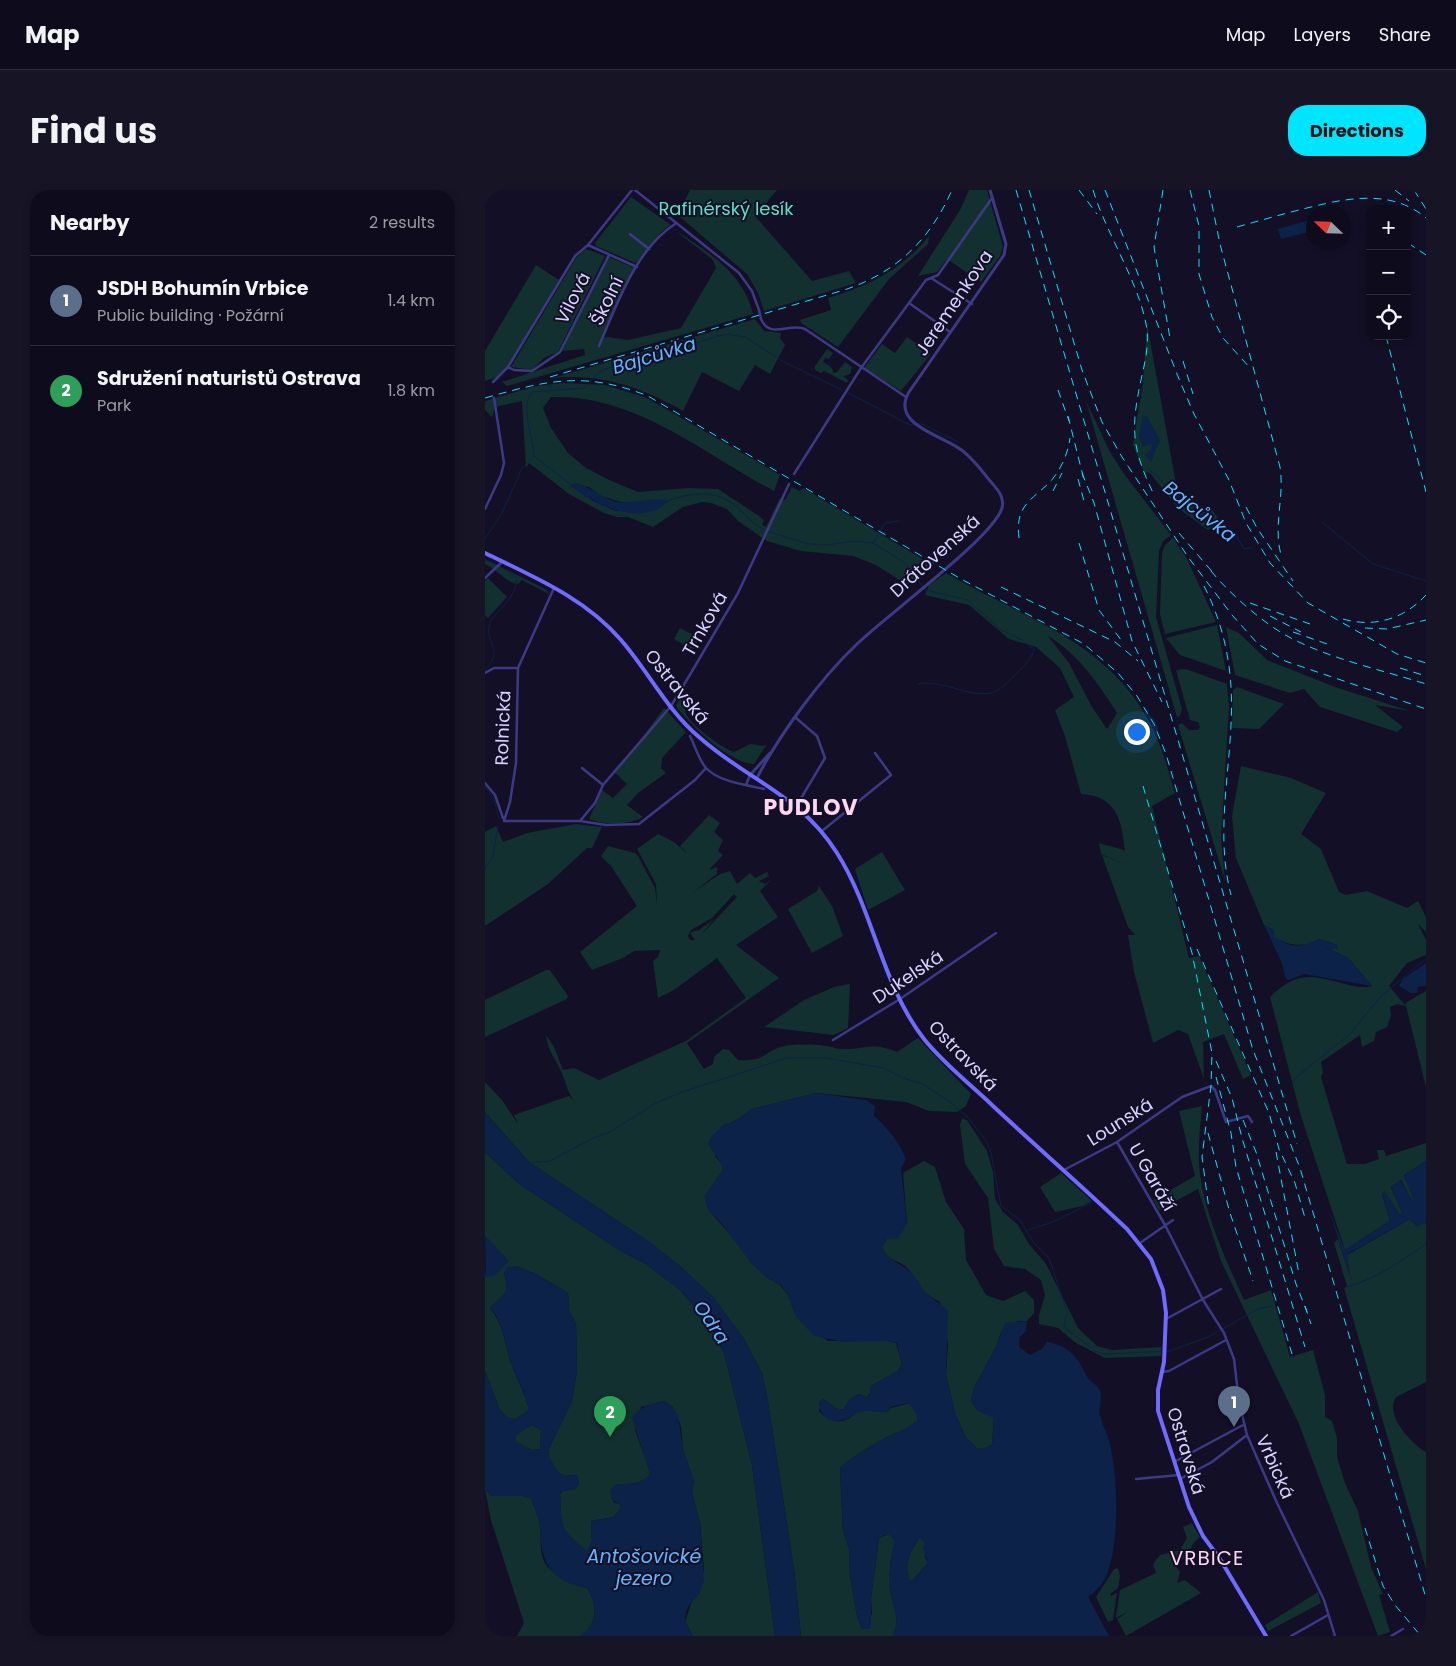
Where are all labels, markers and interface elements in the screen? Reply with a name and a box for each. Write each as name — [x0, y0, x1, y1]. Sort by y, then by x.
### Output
text: Map — [25, 18, 80, 51]
text: Map — [1226, 22, 1266, 47]
text: Layers — [1294, 22, 1351, 47]
text: Share — [1379, 22, 1431, 47]
button: Directions — [1288, 105, 1426, 156]
text: Find us — [30, 106, 157, 155]
park label: Rafinérský lesík — [658, 196, 794, 221]
north arrow — [1306, 205, 1351, 250]
map controls — [1366, 205, 1411, 340]
button: + — [1366, 205, 1411, 250]
text: Nearby — [50, 208, 130, 237]
text: 2 results — [369, 211, 435, 234]
street label: Jeremenkova — [909, 245, 998, 361]
button: − — [1366, 250, 1411, 295]
street label: Vilová — [549, 268, 596, 328]
street label: Školní — [584, 272, 629, 330]
text: JSDH Bohumín Vrbice — [97, 275, 308, 302]
text: 1 — [63, 289, 69, 312]
text: 1.4 km — [387, 289, 435, 312]
button: locate — [1366, 295, 1411, 340]
text: Public building · Požární — [97, 304, 284, 327]
water label: Bajcůvka — [609, 330, 699, 381]
text: Sdružení naturistů Ostrava — [97, 365, 361, 392]
text: 2 — [61, 379, 71, 402]
text: 1.8 km — [387, 379, 435, 402]
text: Park — [97, 394, 131, 417]
water label: Bajcůvka — [1157, 474, 1242, 549]
street label: Drátovenská — [884, 508, 985, 603]
street label: Trnková — [676, 587, 733, 661]
street label: Ostravská — [639, 644, 715, 729]
street label: Rolnická — [489, 690, 516, 766]
your location — [1124, 719, 1150, 745]
district label: PUDLOV — [763, 792, 859, 823]
street label: Dukelská — [868, 944, 948, 1009]
street label: Ostravská — [923, 1015, 1004, 1097]
street label: Lounská — [1082, 1092, 1157, 1152]
street label: U Garáží — [1123, 1138, 1182, 1215]
water label: Odra — [687, 1295, 736, 1350]
pin: 1 — [1218, 1386, 1250, 1427]
pin: 2 — [594, 1396, 626, 1437]
street label: Ostravská — [1161, 1404, 1212, 1498]
street label: Vrbická — [1250, 1431, 1301, 1503]
water label: Antošovické jezero — [586, 1543, 701, 1592]
district label: VRBICE — [1170, 1544, 1244, 1572]

